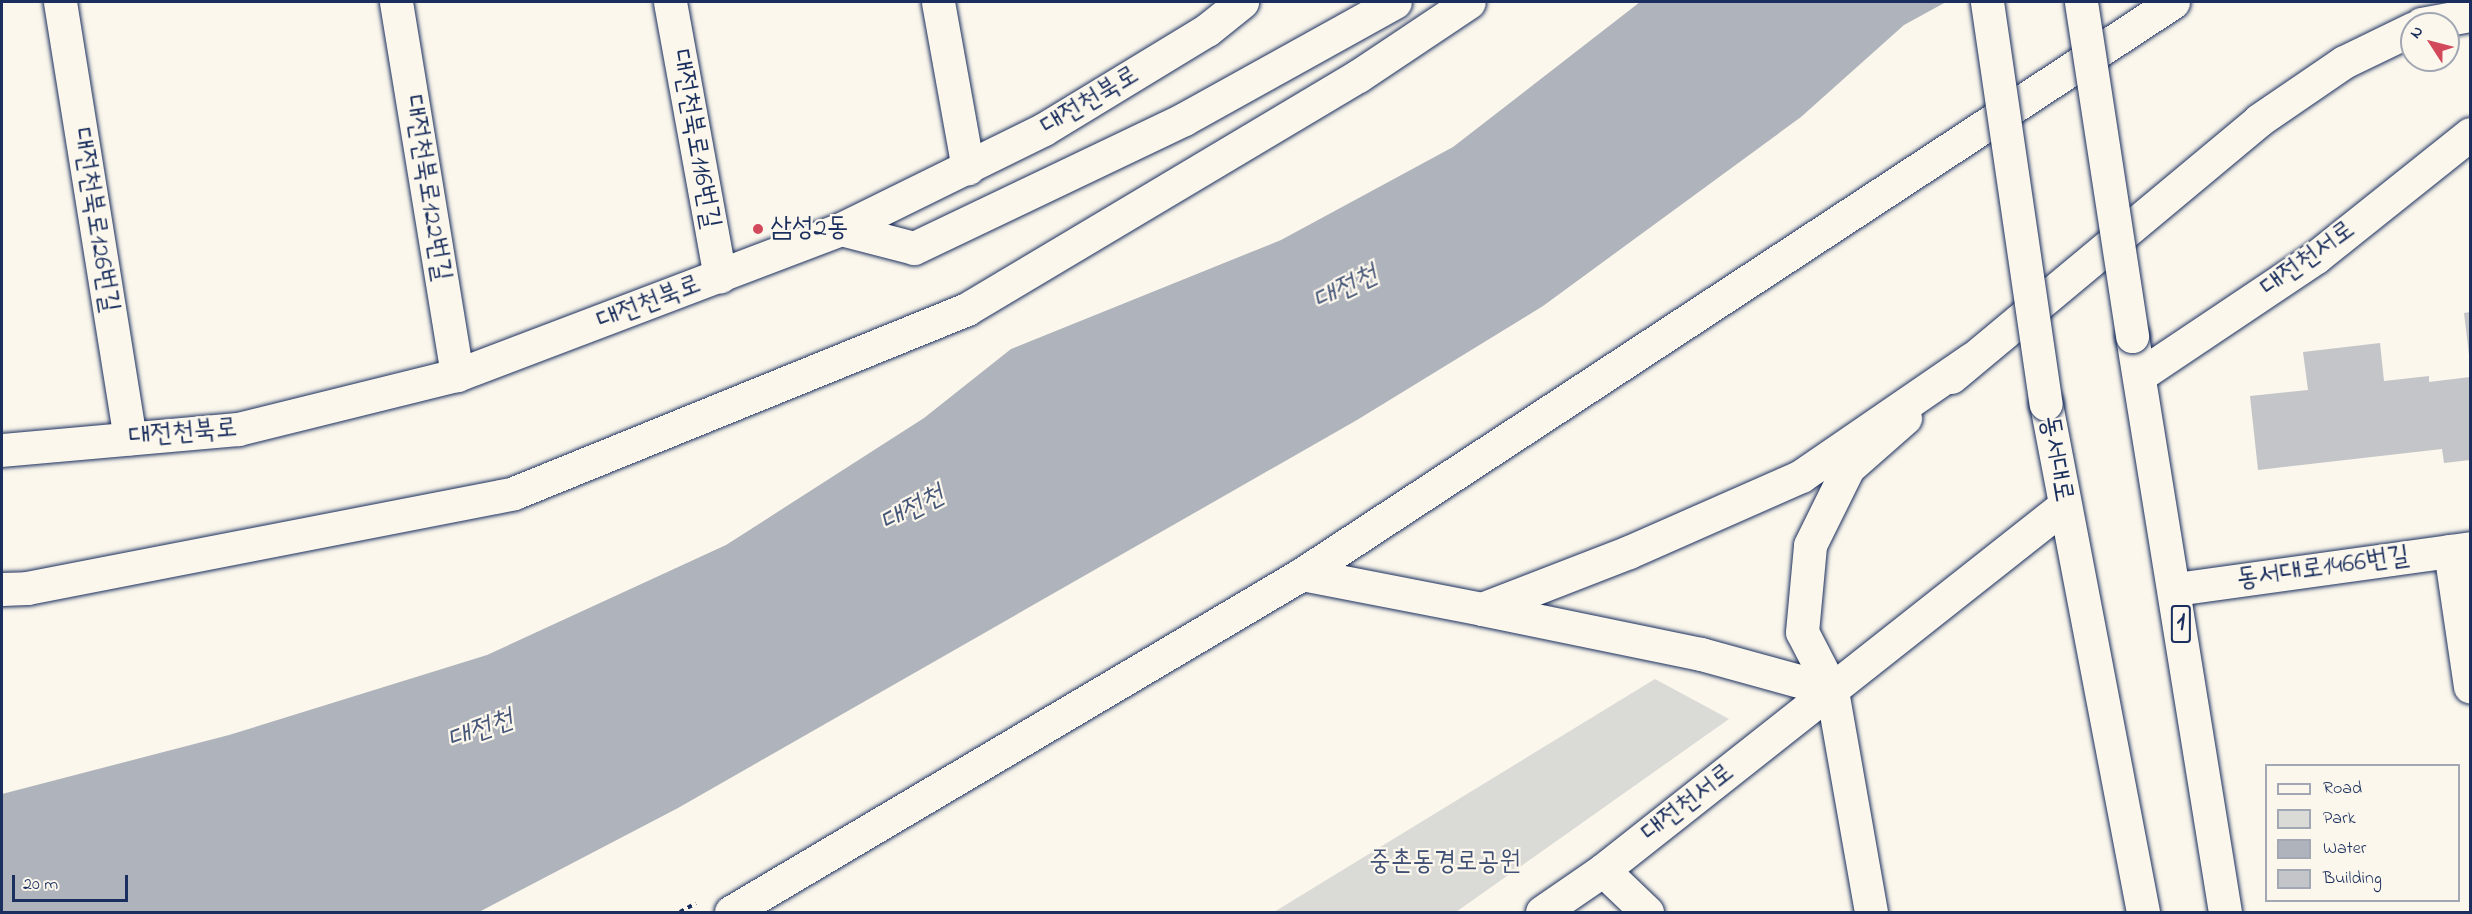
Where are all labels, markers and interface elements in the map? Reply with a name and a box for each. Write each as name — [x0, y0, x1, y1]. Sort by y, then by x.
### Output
north arrow — [2400, 12, 2460, 72]
text: N — [2404, 21, 2430, 44]
street label: 대전천북로116번길 — [663, 47, 727, 231]
street label: 대전천북로 — [1035, 59, 1145, 143]
street label: 대전천북로122번길 — [396, 93, 458, 283]
street label: 대전천북로126번길 — [64, 126, 126, 314]
place label: 삼성2동 — [770, 213, 849, 245]
street label: 대전천서로 — [2255, 214, 2361, 304]
marker: 삼성2동 — [751, 222, 765, 236]
water label: 대전천 — [1308, 259, 1384, 319]
street label: 대전천북로 — [592, 268, 706, 338]
street label: 대전천북로 — [127, 412, 239, 454]
street label: 동서대로 — [2033, 413, 2079, 505]
water label: 대전천 — [875, 479, 951, 541]
street label: 동서대로1466번길 — [2235, 540, 2411, 596]
road number: 1 — [2170, 601, 2192, 647]
water label: 대전천 — [443, 704, 519, 758]
street label: 대전천서로 — [1635, 757, 1741, 849]
legend — [2265, 764, 2460, 902]
text: Road — [2323, 776, 2362, 802]
text: Park — [2323, 806, 2356, 832]
text: Water — [2323, 836, 2366, 862]
park label: 중촌동경로공원 — [1369, 847, 1521, 879]
scale bar — [15, 863, 130, 901]
text: Building — [2323, 866, 2382, 892]
text: 20 m — [23, 872, 58, 898]

